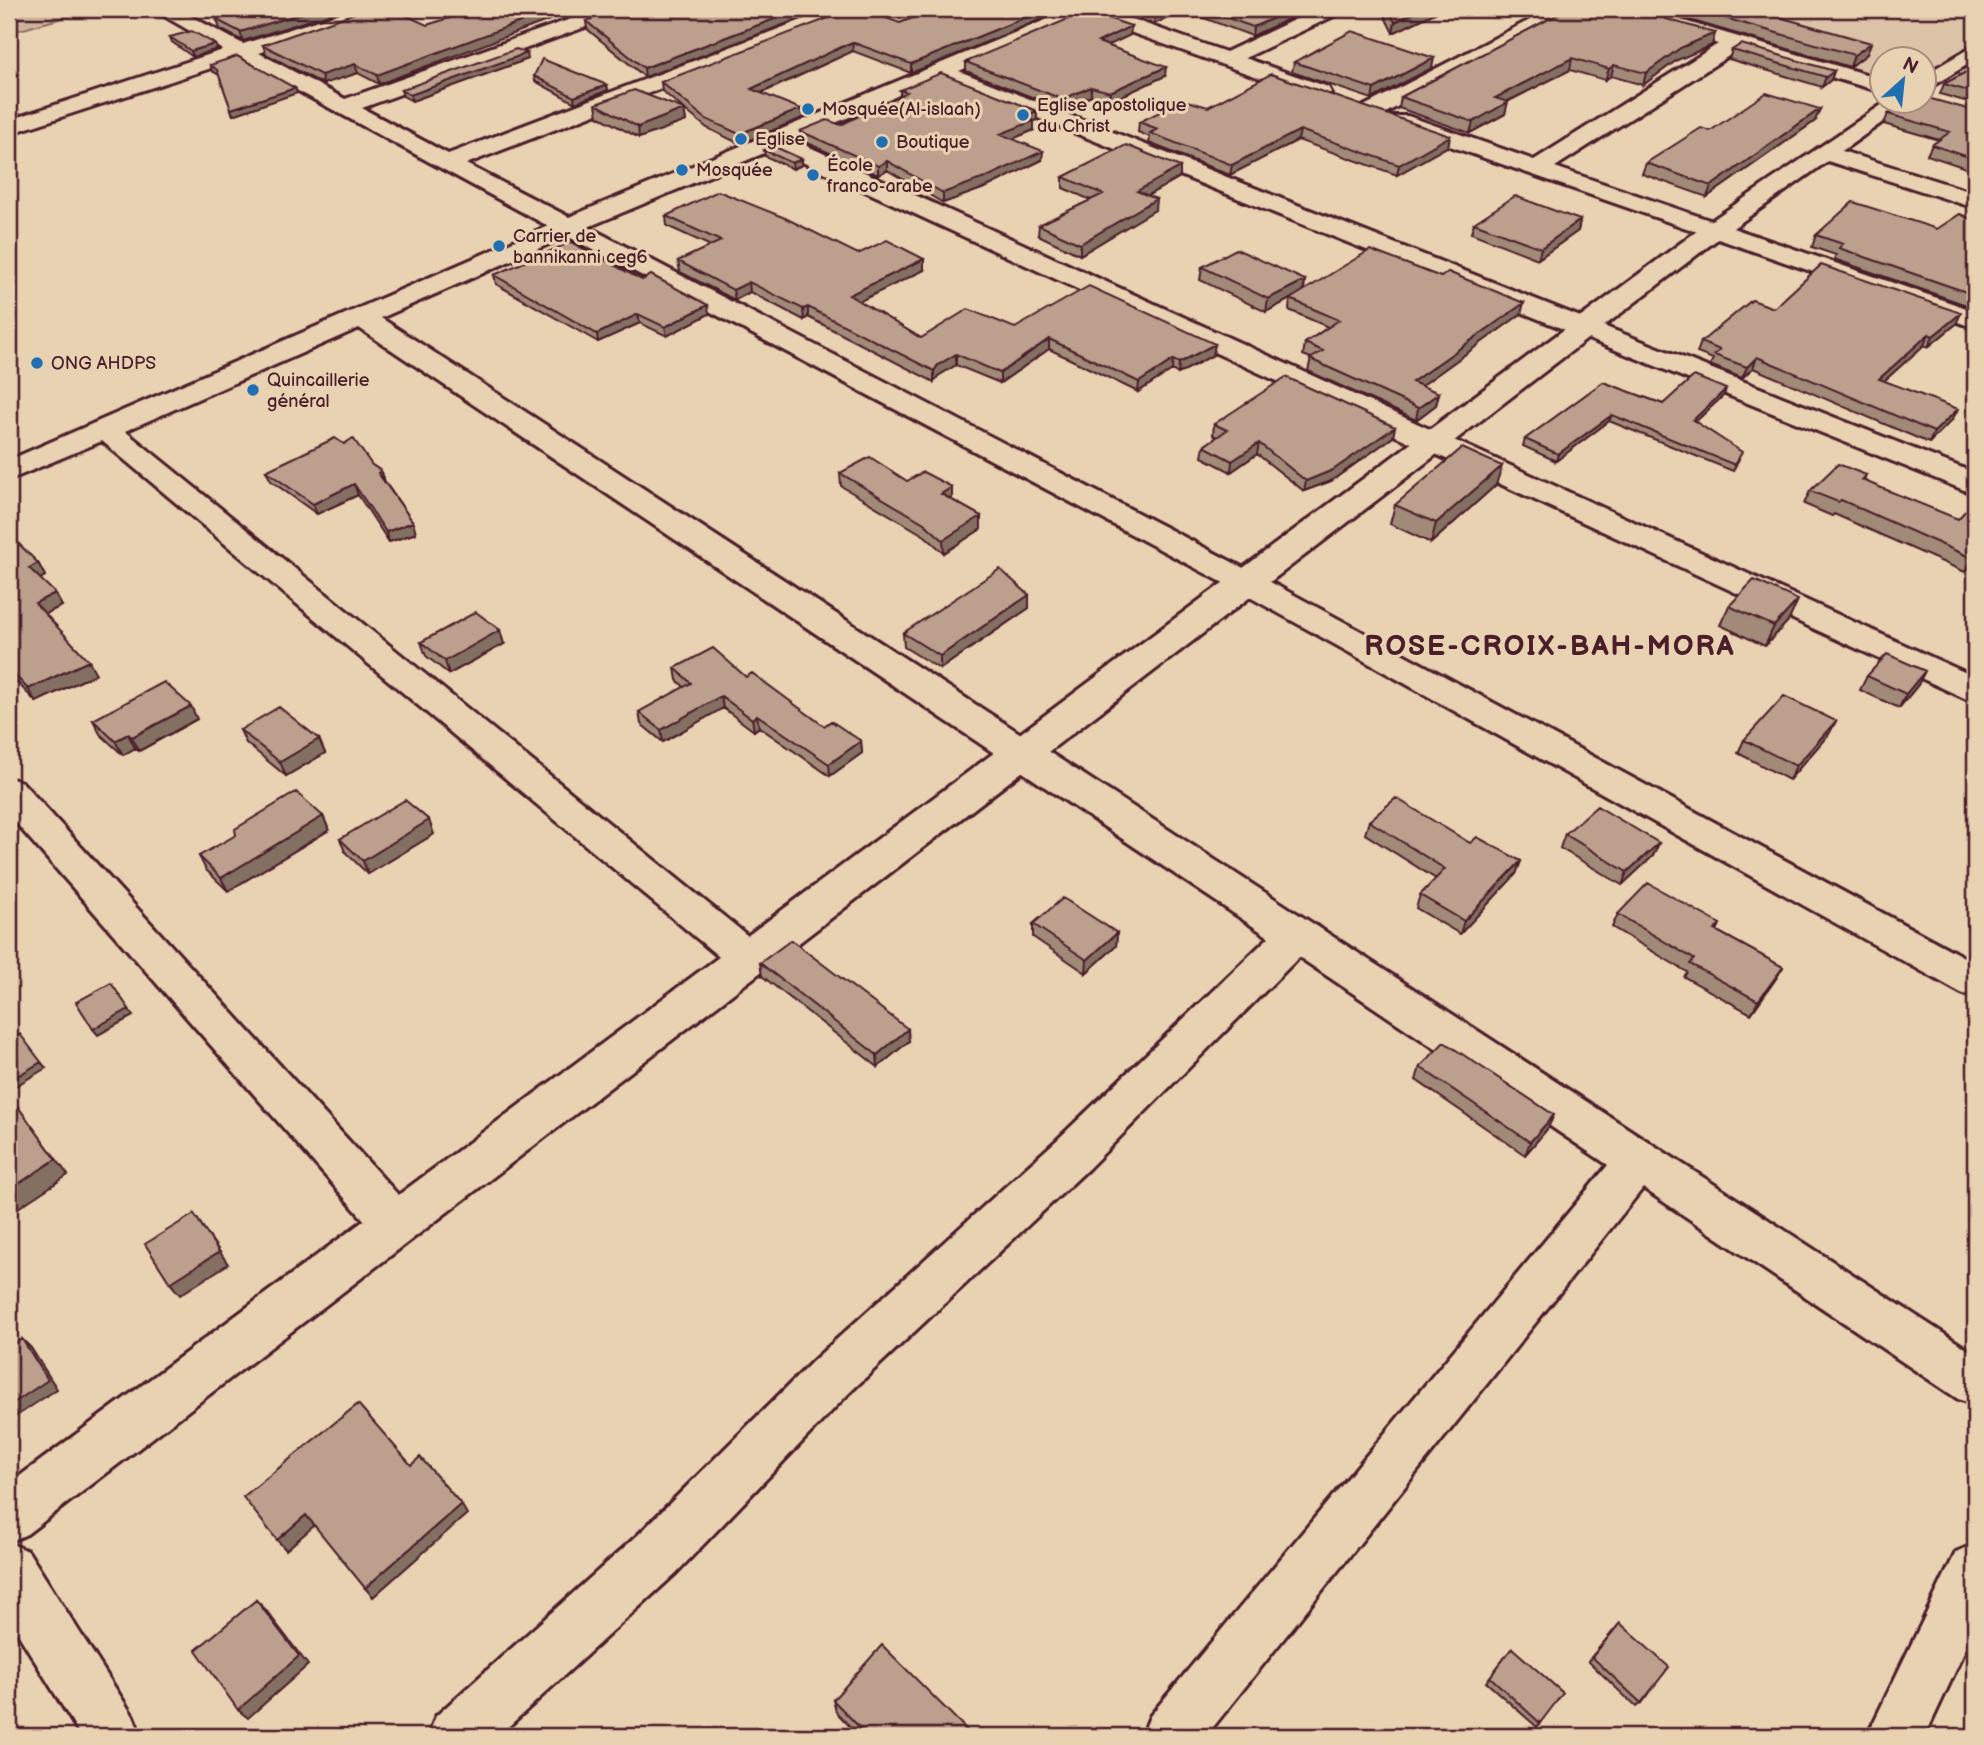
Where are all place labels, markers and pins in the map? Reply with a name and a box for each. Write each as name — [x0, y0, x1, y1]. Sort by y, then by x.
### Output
place label: Eglise apostolique du Christ — [1037, 95, 1187, 137]
place label: Mosquée(Al-islaah) — [822, 99, 981, 120]
marker: Mosquée(Al-islaah) — [800, 101, 816, 117]
marker: Eglise apostolique du Christ — [1015, 107, 1031, 123]
place label: Eglise — [755, 129, 805, 150]
marker: Eglise — [733, 131, 749, 147]
place label: Boutique — [896, 132, 970, 153]
marker: Boutique — [874, 134, 890, 150]
place label: École franco-arabe — [827, 153, 933, 197]
place label: Mosquée — [696, 160, 773, 181]
marker: Mosquée — [674, 162, 690, 178]
marker: École franco-arabe — [805, 167, 821, 183]
place label: Carrier de bannikanni ceg6 — [513, 226, 648, 268]
marker: Carrier de bannikanni ceg6 — [491, 238, 507, 254]
place label: ONG AHDPS — [51, 353, 156, 374]
marker: ONG AHDPS — [29, 355, 45, 371]
place label: Quincaillerie général — [267, 370, 370, 412]
marker: Quincaillerie général — [245, 382, 261, 398]

